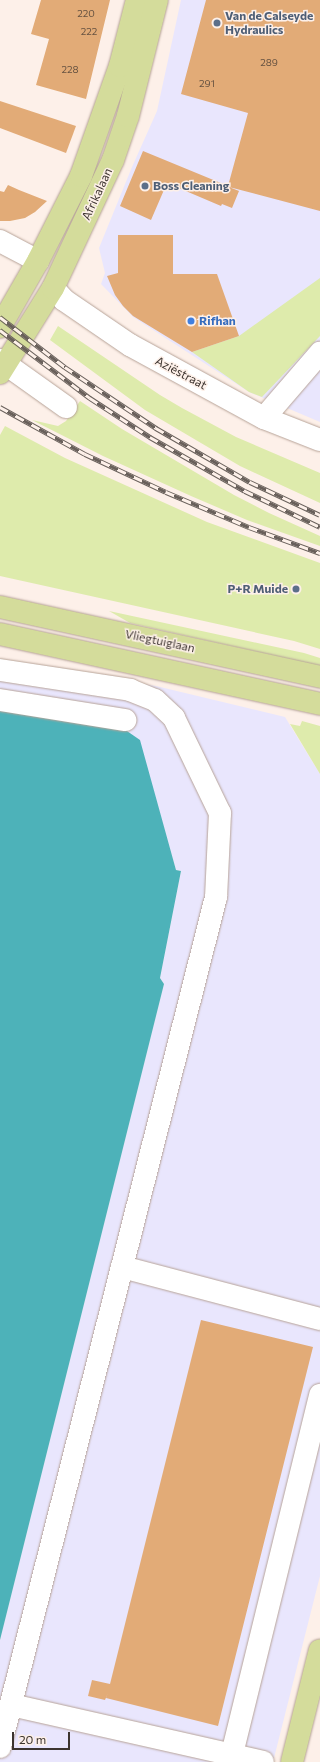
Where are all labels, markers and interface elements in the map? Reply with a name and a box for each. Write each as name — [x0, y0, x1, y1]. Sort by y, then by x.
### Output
house number: 220 — [77, 8, 95, 20]
place label: Van de Calseyde Hydraulics — [225, 9, 313, 37]
marker: Van de Calseyde Hydraulics — [212, 18, 222, 28]
house number: 222 — [81, 26, 97, 38]
house number: 289 — [260, 57, 278, 69]
house number: 228 — [61, 64, 79, 76]
house number: 291 — [199, 78, 215, 90]
street label: Afrikalaan — [79, 166, 115, 222]
place label: Boss Cleaning — [153, 179, 229, 193]
marker: Boss Cleaning — [140, 181, 150, 191]
place label: Rifhan — [199, 314, 236, 328]
marker: Rifhan — [186, 316, 196, 326]
street label: Aziëstraat — [153, 353, 209, 393]
place label: P+R Muide — [227, 582, 288, 596]
marker: P+R Muide — [291, 584, 301, 594]
street label: Vliegtuiglaan — [124, 627, 196, 655]
scale bar — [14, 1724, 72, 1750]
text: 20 m — [19, 1732, 46, 1746]

